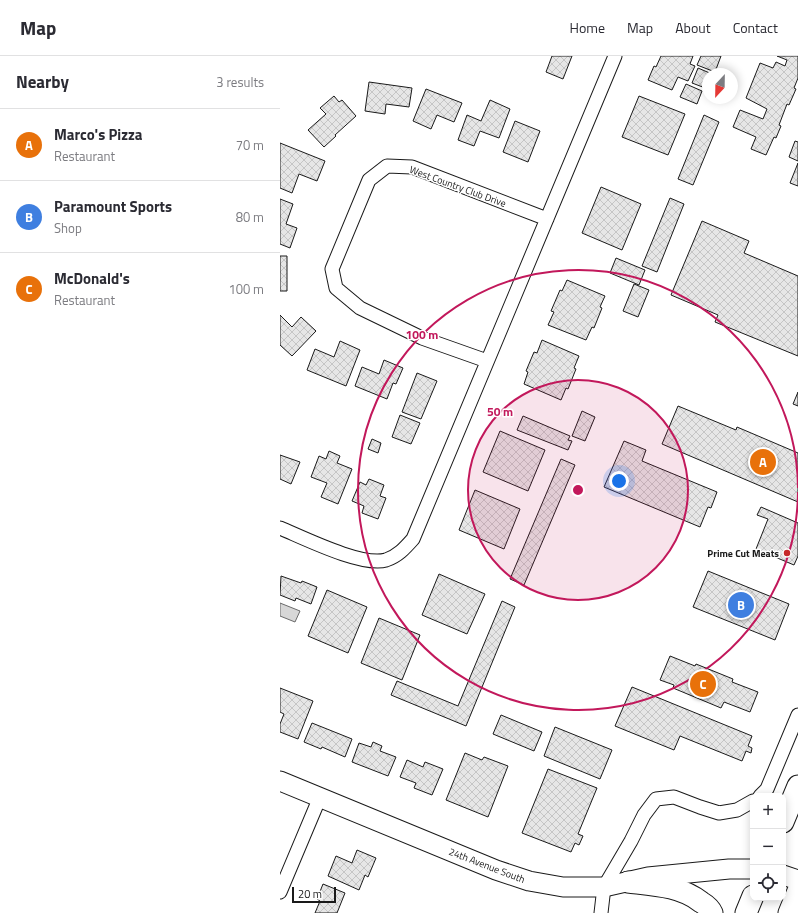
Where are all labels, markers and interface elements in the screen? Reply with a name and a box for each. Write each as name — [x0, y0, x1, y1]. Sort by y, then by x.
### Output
text: Map — [20, 13, 56, 42]
text: Home — [570, 17, 605, 38]
text: Map — [627, 17, 653, 38]
text: About — [675, 17, 711, 38]
text: Contact — [733, 17, 778, 38]
north arrow — [702, 68, 738, 104]
text: Nearby — [16, 69, 69, 95]
text: 3 results — [216, 72, 264, 92]
text: Marco's Pizza — [54, 123, 143, 146]
text: A — [25, 135, 33, 155]
text: 70 m — [236, 135, 264, 155]
text: Restaurant — [54, 146, 115, 166]
street label: West Country Club Drive — [407, 162, 508, 211]
text: Paramount Sports — [54, 195, 172, 218]
text: B — [25, 207, 33, 227]
text: 80 m — [236, 207, 264, 227]
text: Shop — [54, 218, 82, 238]
text: McDonald's — [54, 267, 130, 290]
text: C — [25, 279, 33, 299]
text: 100 m — [228, 279, 264, 299]
text: Restaurant — [54, 290, 115, 310]
text: 100 m — [406, 325, 438, 344]
text: 50 m — [487, 402, 513, 421]
pin: A — [750, 447, 776, 477]
your location — [609, 471, 629, 491]
centre of rings — [571, 483, 585, 497]
place label: Prime Cut Meats — [707, 546, 779, 561]
marker: Prime Cut Meats — [782, 548, 792, 558]
pin: B — [728, 590, 754, 620]
pin: C — [690, 669, 716, 699]
map controls — [750, 793, 786, 901]
button: + — [750, 793, 786, 829]
button: − — [750, 829, 786, 865]
street label: 24th Avenue South — [446, 844, 527, 887]
button: locate — [750, 865, 786, 901]
scale bar — [292, 885, 336, 904]
text: 20 m — [298, 886, 322, 902]

